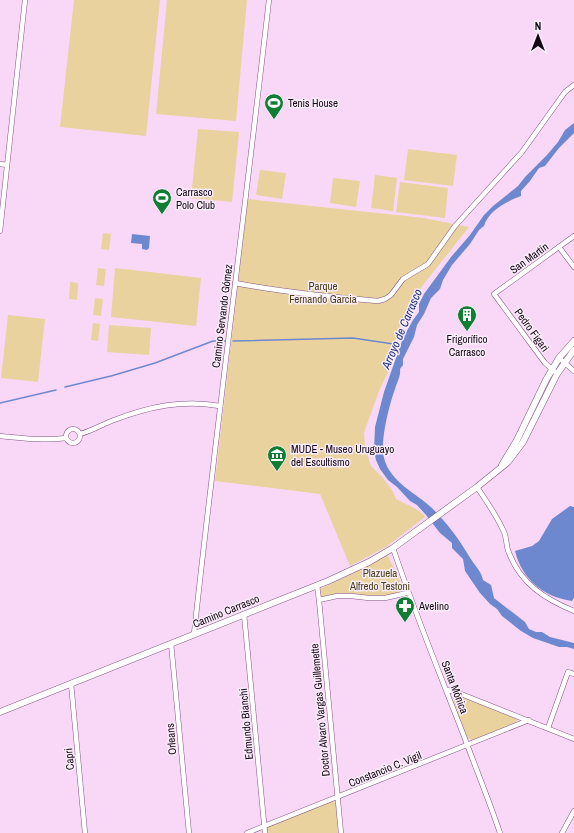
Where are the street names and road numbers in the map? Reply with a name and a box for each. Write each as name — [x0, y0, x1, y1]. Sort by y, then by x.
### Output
street label: San Martín — [507, 239, 551, 277]
street label: Camino Servando Gómez — [209, 263, 235, 369]
street label: Pedro Figari — [512, 306, 552, 354]
street label: Camino Carrasco — [191, 591, 261, 631]
street label: Doctor Alvaro Vargas Guillemette — [307, 643, 333, 777]
street label: Santa Mónica — [438, 659, 472, 715]
street label: Edmundo Bianchi — [236, 688, 256, 760]
street label: Orleans — [163, 722, 179, 755]
street label: Capri — [61, 747, 77, 771]
street label: Constancio C. Vigil — [346, 748, 424, 790]

